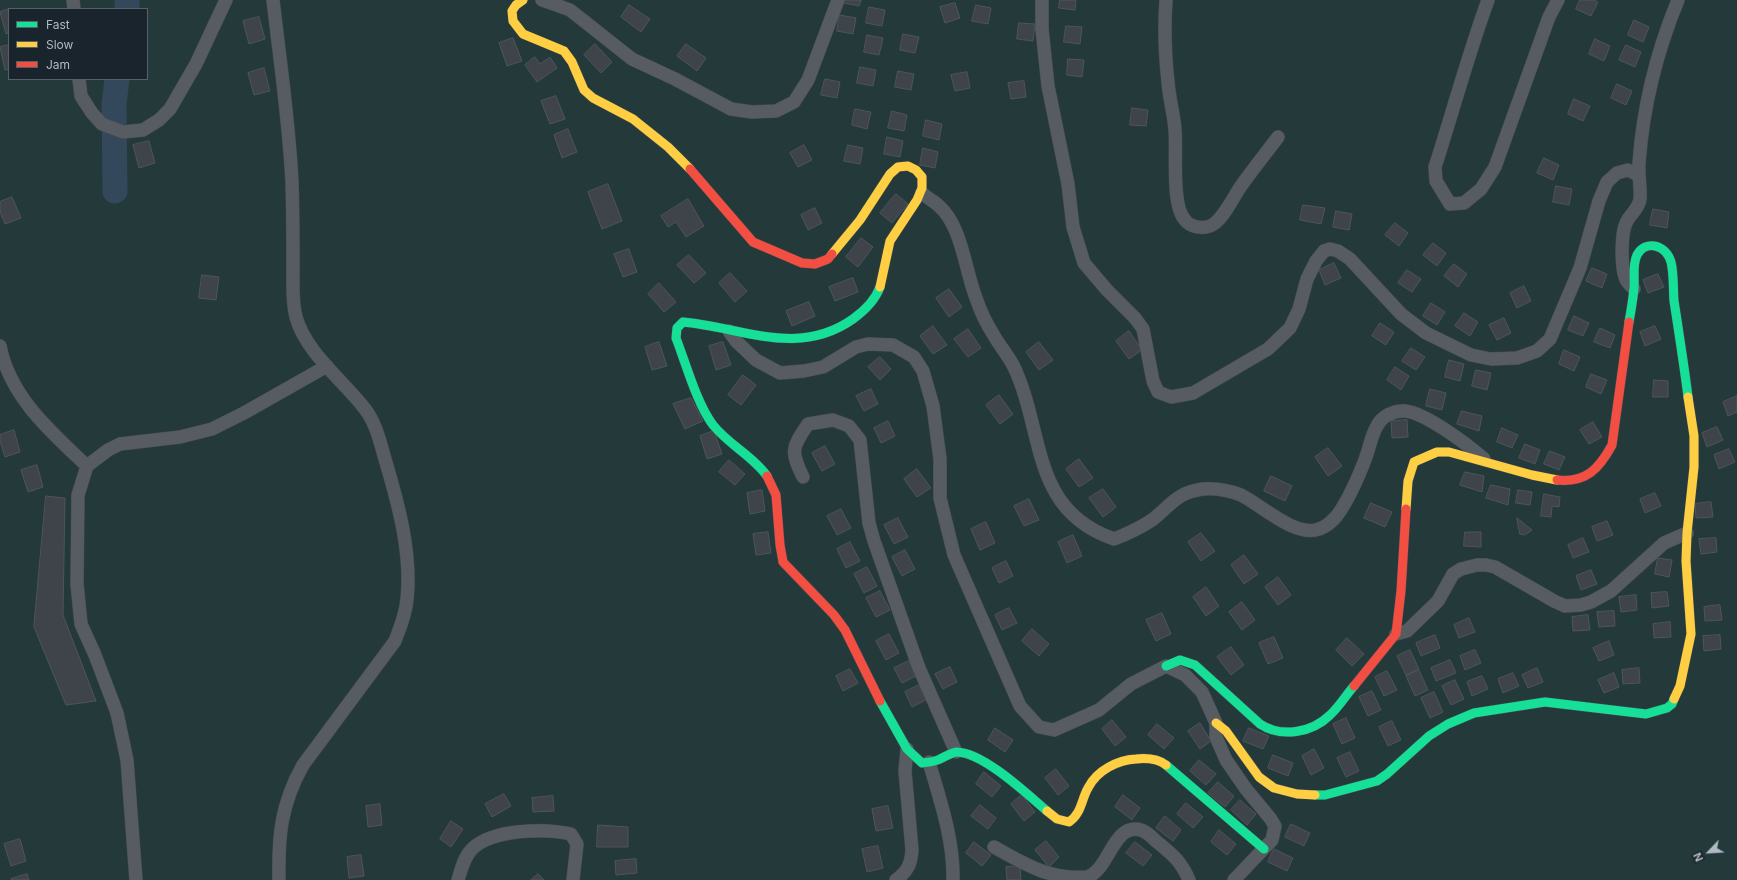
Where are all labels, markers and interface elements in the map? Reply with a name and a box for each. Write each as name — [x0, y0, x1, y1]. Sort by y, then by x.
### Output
legend — [8, 8, 148, 80]
text: Fast — [46, 17, 70, 32]
text: Slow — [46, 37, 73, 52]
text: Jam — [46, 57, 70, 72]
north arrow — [1689, 832, 1729, 872]
text: N — [1690, 850, 1706, 864]

